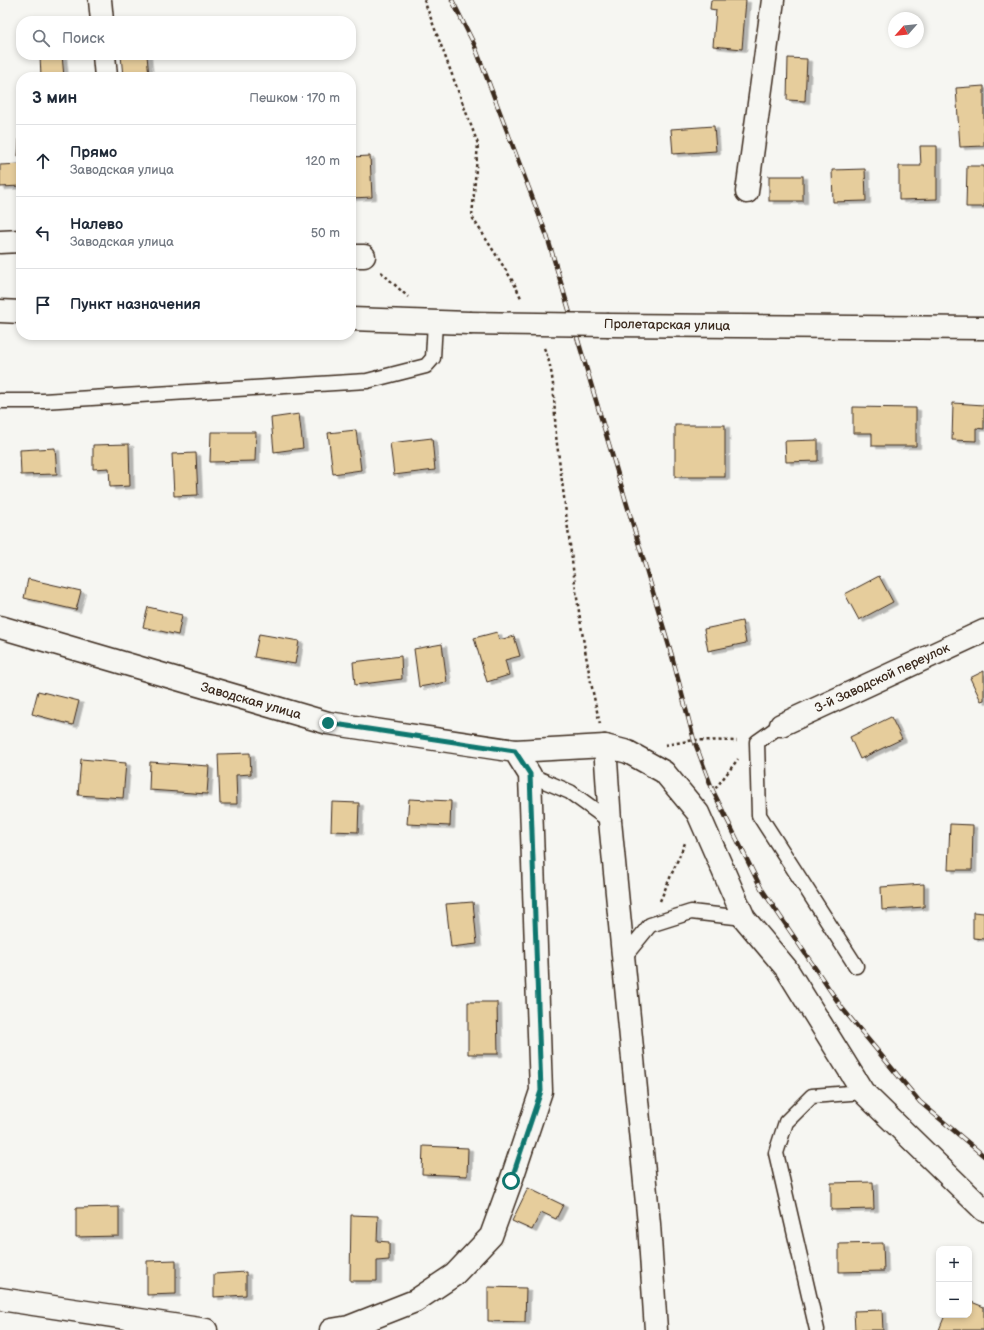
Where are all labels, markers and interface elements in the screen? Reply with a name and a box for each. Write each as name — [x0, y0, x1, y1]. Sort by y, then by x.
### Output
north arrow — [888, 12, 924, 48]
search box — [16, 16, 356, 60]
icon: search — [30, 27, 52, 49]
text: Поиск — [62, 29, 105, 48]
text: 3 мин — [32, 88, 77, 108]
text: Пешком · 170 m — [249, 90, 340, 106]
text: Прямо — [70, 143, 117, 162]
icon: ahead — [32, 150, 54, 172]
text: 120 m — [305, 153, 340, 169]
text: Заводская улица — [70, 162, 174, 178]
text: Налево — [70, 215, 123, 234]
icon: left — [32, 222, 54, 244]
text: 50 m — [311, 225, 340, 241]
text: Заводская улица — [70, 234, 174, 250]
icon: arrive — [32, 294, 54, 316]
text: Пункт назначения — [70, 295, 201, 314]
street label: Пролетарская улица — [604, 316, 731, 334]
street label: 3-й Заводской переулок — [812, 640, 952, 716]
street label: Заводская улица — [199, 679, 303, 723]
route end — [319, 714, 337, 732]
route start — [502, 1172, 520, 1190]
map controls — [936, 1246, 972, 1318]
button: + — [936, 1246, 972, 1282]
button: − — [936, 1282, 972, 1318]

